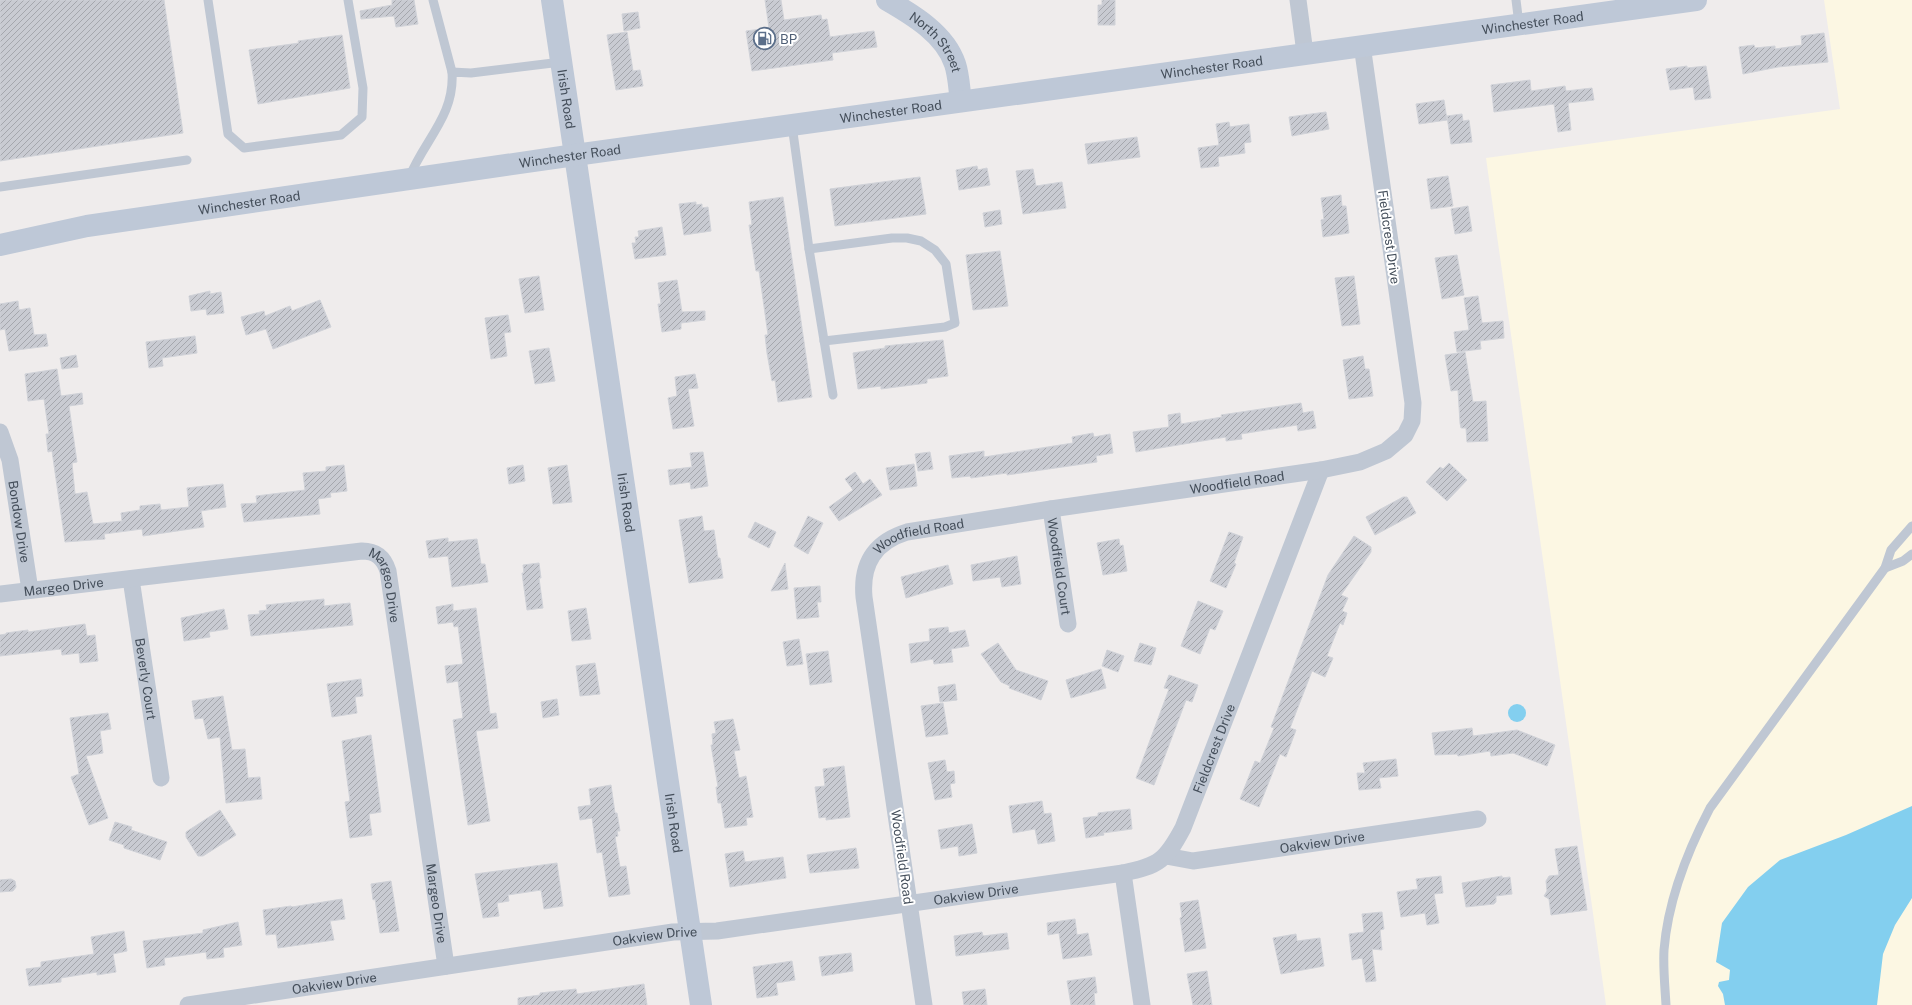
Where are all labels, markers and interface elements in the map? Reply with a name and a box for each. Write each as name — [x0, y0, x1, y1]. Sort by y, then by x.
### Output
street label: North Street — [907, 8, 964, 74]
street label: Winchester Road — [1481, 8, 1585, 37]
fuel station icon: BP — [751, 26, 777, 52]
place label: BP — [780, 32, 797, 47]
street label: Winchester Road — [1160, 52, 1264, 81]
street label: Irish Road — [555, 68, 578, 130]
street label: Winchester Road — [839, 97, 943, 126]
street label: Winchester Road — [518, 141, 622, 171]
street label: Winchester Road — [197, 188, 301, 217]
street label: Fieldcrest Drive — [1375, 189, 1403, 285]
street label: Woodfield Road — [1189, 468, 1285, 496]
street label: Irish Road — [615, 472, 638, 533]
street label: Bondow Drive — [6, 479, 33, 564]
street label: Woodfield Road — [870, 516, 965, 557]
street label: Woodfield Court — [1045, 517, 1074, 616]
street label: Margeo Drive — [366, 544, 403, 624]
street label: Margeo Drive — [23, 574, 104, 599]
street label: Beverly Court — [132, 637, 160, 721]
street label: Fieldcrest Drive — [1190, 702, 1238, 795]
street label: Irish Road — [662, 792, 686, 854]
street label: Woodfield Road — [888, 809, 916, 905]
street label: Oakview Drive — [1279, 828, 1366, 856]
street label: Margeo Drive — [424, 863, 450, 944]
street label: Oakview Drive — [932, 881, 1019, 907]
street label: Oakview Drive — [611, 924, 697, 949]
street label: Oakview Drive — [291, 969, 378, 997]

